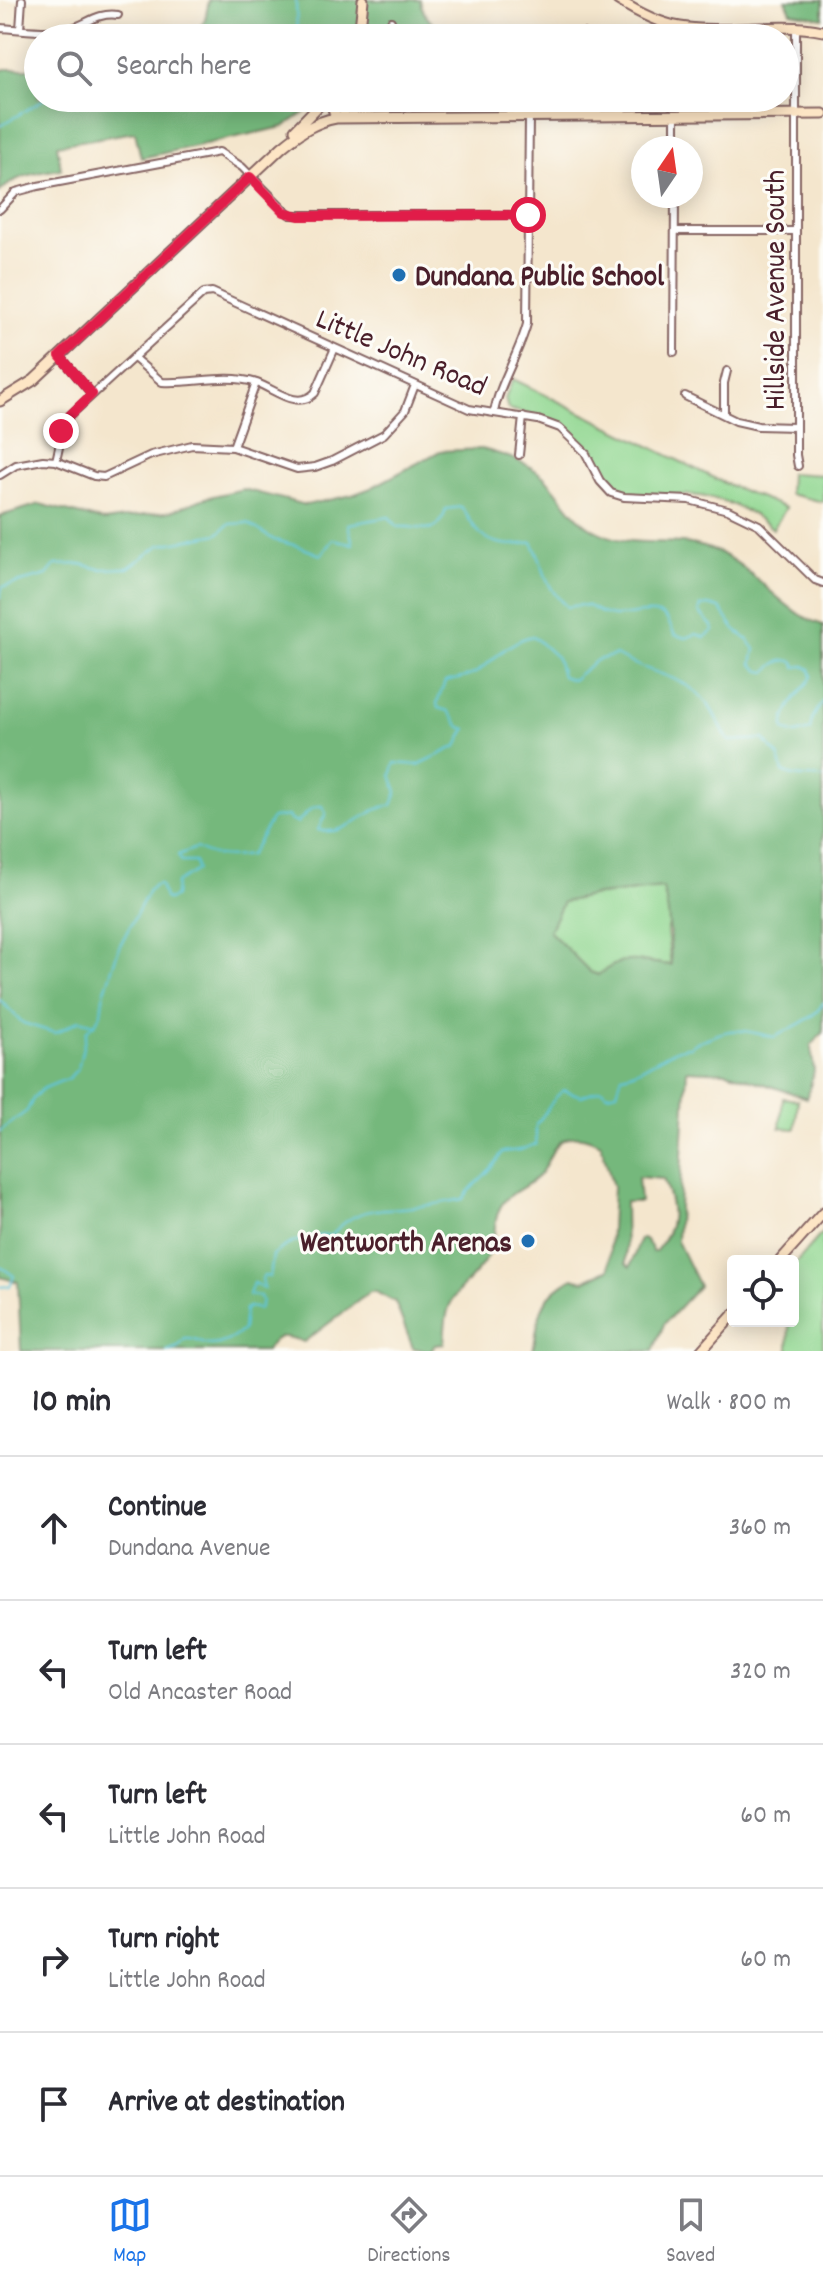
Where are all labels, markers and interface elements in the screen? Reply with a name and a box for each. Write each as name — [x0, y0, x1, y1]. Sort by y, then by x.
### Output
search box — [24, 24, 799, 112]
icon: search — [52, 46, 96, 90]
text: Search here — [116, 47, 252, 90]
north arrow — [631, 136, 703, 208]
street label: Hillside Avenue South — [757, 170, 800, 410]
route start — [510, 197, 546, 233]
place label: Dundana Public School — [415, 258, 665, 301]
marker: Dundana Public School — [390, 266, 408, 284]
street label: Little John Road — [308, 300, 492, 410]
route end — [43, 413, 79, 449]
place label: Wentworth Arenas — [300, 1224, 512, 1267]
marker: Wentworth Arenas — [519, 1232, 537, 1250]
map controls — [727, 1255, 799, 1327]
button: locate — [727, 1255, 799, 1327]
text: 10 min — [32, 1379, 111, 1428]
text: Walk · 800 m — [667, 1385, 791, 1422]
text: Continue — [108, 1488, 207, 1531]
icon: ahead — [32, 1506, 76, 1550]
text: 360 m — [729, 1510, 791, 1547]
text: Dundana Avenue — [108, 1531, 270, 1568]
text: Turn left — [108, 1632, 207, 1675]
icon: left — [32, 1650, 76, 1694]
text: 320 m — [730, 1654, 791, 1691]
text: Old Ancaster Road — [108, 1675, 292, 1712]
text: Turn left — [108, 1776, 207, 1819]
icon: left — [32, 1794, 76, 1838]
text: 60 m — [740, 1798, 791, 1835]
text: Little John Road — [108, 1819, 266, 1856]
text: Turn right — [108, 1920, 219, 1963]
icon: right — [32, 1938, 76, 1982]
text: 60 m — [740, 1942, 791, 1979]
text: Little John Road — [108, 1963, 266, 2000]
icon: arrive — [32, 2082, 76, 2126]
text: Arrive at destination — [108, 2083, 345, 2126]
tab: Map — [108, 2193, 152, 2272]
tab: Directions — [367, 2193, 451, 2272]
tab: Saved — [666, 2193, 715, 2272]

